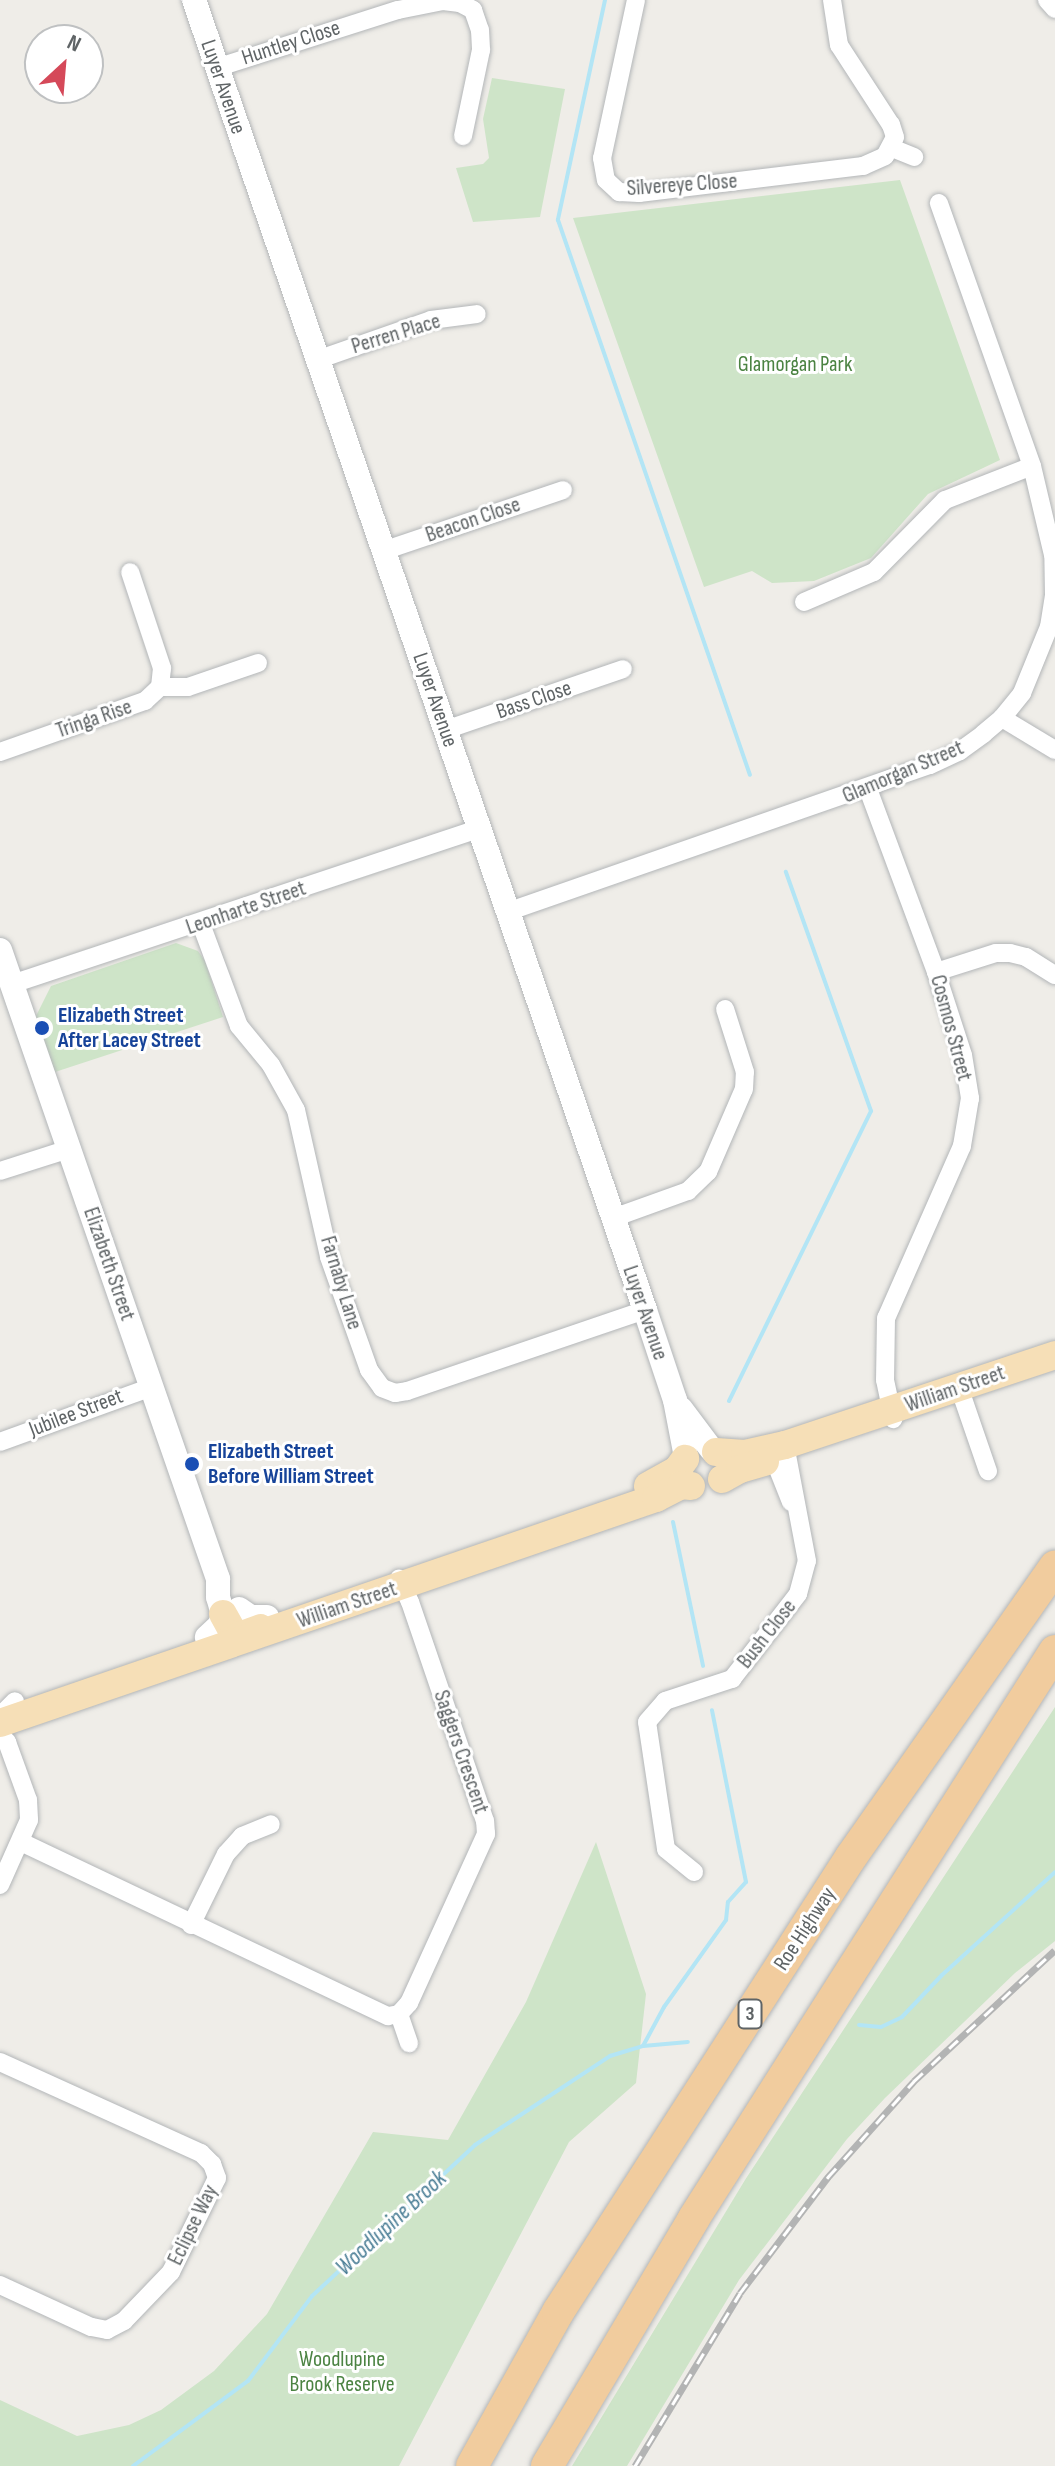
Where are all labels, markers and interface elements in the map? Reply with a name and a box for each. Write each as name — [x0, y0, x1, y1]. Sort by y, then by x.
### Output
street label: Huntley Close — [238, 15, 344, 71]
north arrow — [24, 24, 104, 104]
text: N — [63, 29, 85, 58]
street label: Luyer Avenue — [195, 36, 251, 138]
street label: Silvereye Close — [626, 168, 738, 202]
street label: Perren Place — [348, 308, 444, 360]
park label: Glamorgan Park — [738, 352, 852, 378]
street label: Beacon Close — [422, 491, 524, 549]
street label: Luyer Avenue — [407, 649, 463, 751]
street label: Bass Close — [493, 675, 575, 725]
street label: Tringa Rise — [53, 694, 135, 744]
street label: Glamorgan Street — [839, 735, 967, 809]
street label: Leonharte Street — [183, 875, 309, 941]
street label: Cosmos Street — [924, 972, 978, 1084]
place label: Elizabeth Street After Lacey Street — [58, 1002, 201, 1054]
marker: Elizabeth Street After Lacey Street — [33, 1019, 51, 1037]
street label: Elizabeth Street — [77, 1204, 141, 1324]
street label: Farnaby Lane — [314, 1233, 368, 1333]
street label: Luyer Avenue — [617, 1262, 673, 1364]
street label: William Street — [902, 1360, 1008, 1418]
street label: Jubilee Street — [25, 1383, 127, 1443]
place label: Elizabeth Street Before William Street — [208, 1438, 374, 1490]
marker: Elizabeth Street Before William Street — [183, 1455, 201, 1473]
street label: William Street — [294, 1576, 400, 1634]
street label: Bush Close — [732, 1594, 802, 1674]
street label: Saggers Crescent — [428, 1687, 494, 1817]
street label: Roe Highway — [768, 1883, 842, 1975]
road number: 3 — [736, 1998, 764, 2030]
water label: Woodlupine Brook — [330, 2164, 452, 2282]
street label: Eclipse Way — [162, 2180, 224, 2270]
park label: Woodlupine Brook Reserve — [289, 2346, 395, 2398]

